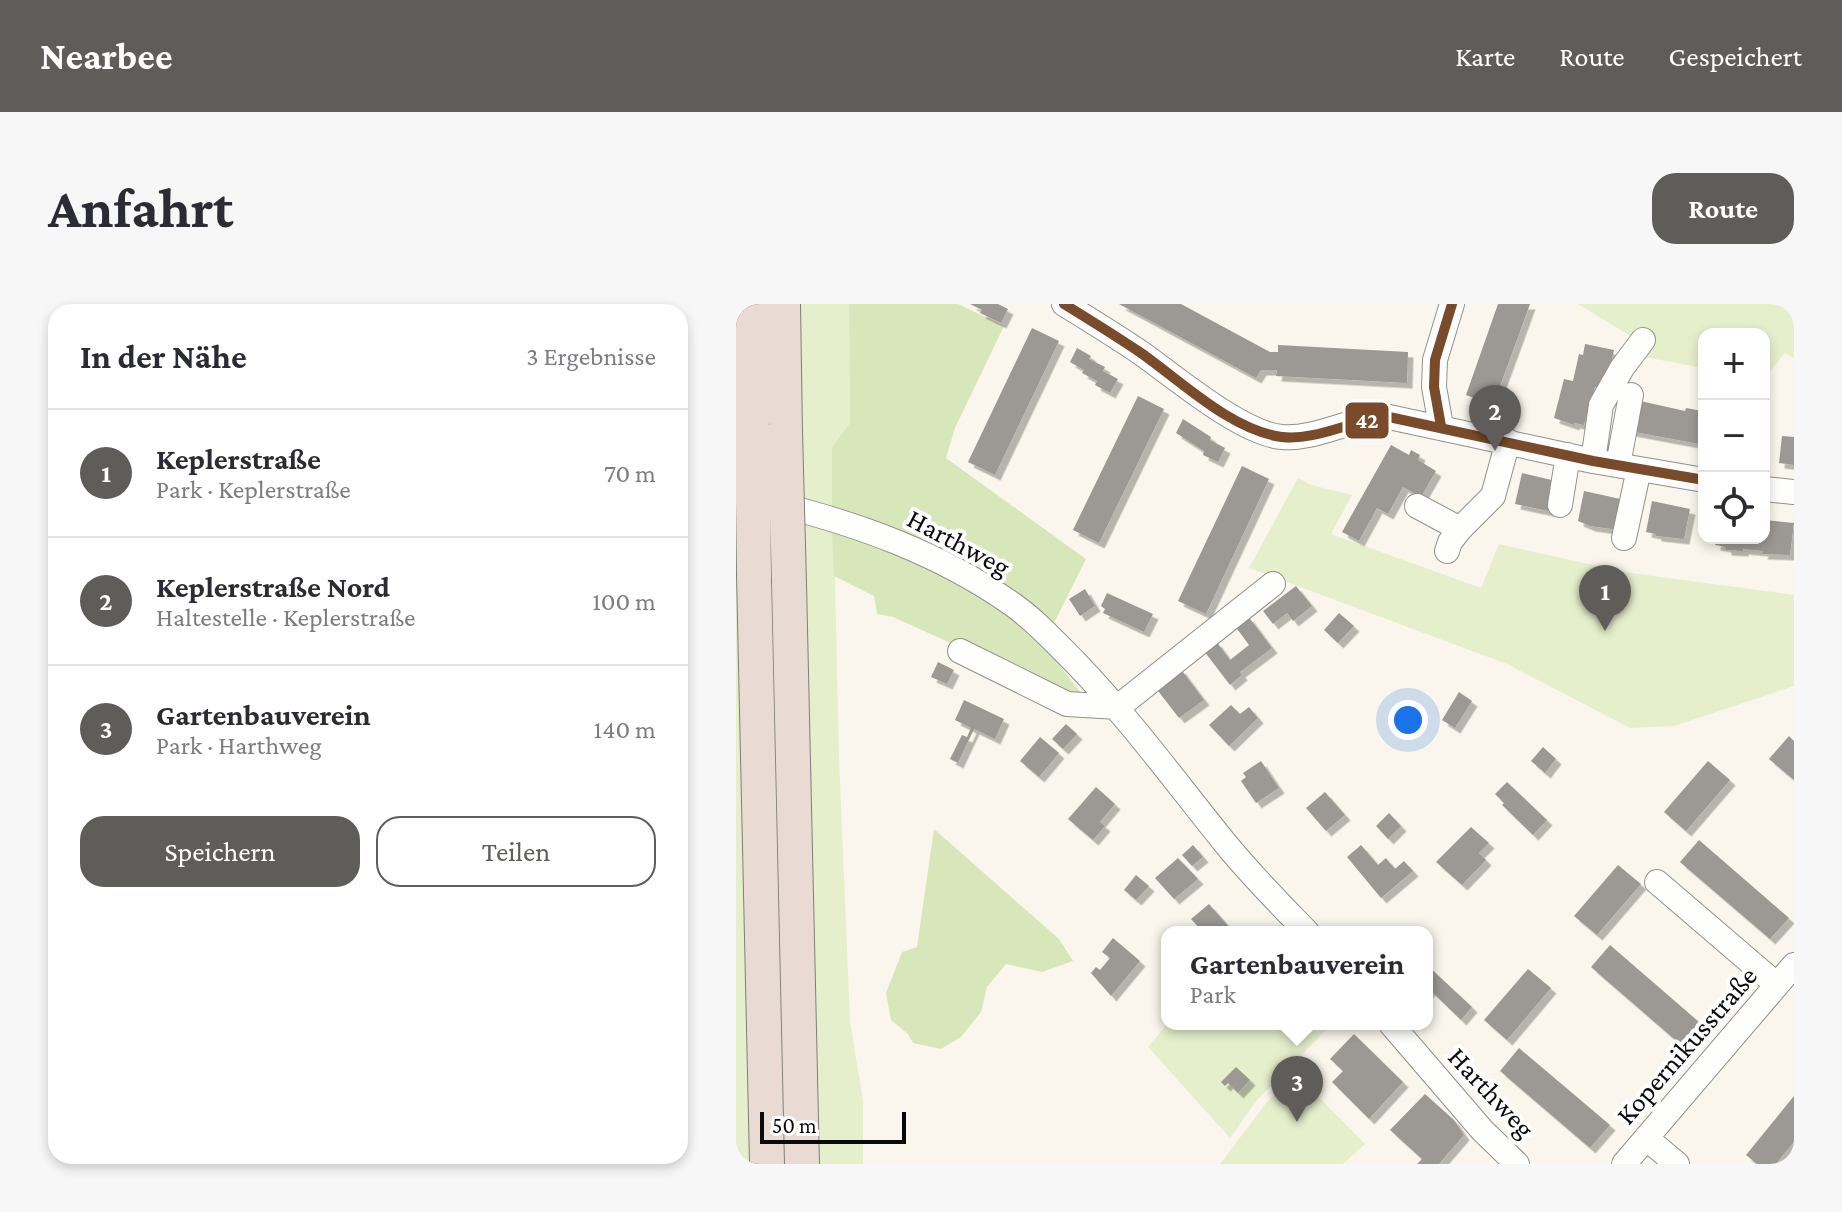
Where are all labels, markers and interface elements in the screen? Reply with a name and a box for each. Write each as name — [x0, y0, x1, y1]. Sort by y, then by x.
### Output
text: Nearbee — [40, 35, 173, 77]
text: Karte — [1455, 41, 1515, 72]
text: Route — [1559, 41, 1625, 72]
text: Gespeichert — [1669, 41, 1802, 72]
button: Route — [1652, 173, 1794, 244]
text: Anfahrt — [48, 177, 234, 239]
map controls — [1698, 328, 1770, 544]
button: + — [1698, 328, 1770, 400]
text: In der Nähe — [80, 338, 247, 375]
text: 3 Ergebnisse — [526, 342, 656, 371]
pin: 2 — [1469, 385, 1521, 451]
button: − — [1698, 400, 1770, 472]
line badge: 42 — [1344, 401, 1390, 440]
text: 42 — [1356, 408, 1378, 433]
text: Keplerstraße — [156, 442, 321, 475]
text: 1 — [101, 459, 111, 488]
text: 70 m — [604, 459, 656, 488]
button: locate — [1698, 472, 1770, 544]
text: Park · Keplerstraße — [156, 475, 351, 504]
street label: Harthweg — [902, 503, 1016, 583]
pin: 1 — [1579, 565, 1631, 631]
text: Keplerstraße Nord — [156, 570, 390, 603]
text: 2 — [99, 587, 113, 616]
text: 100 m — [592, 587, 656, 616]
text: Haltestelle · Keplerstraße — [156, 603, 415, 632]
text: Gartenbauverein — [156, 698, 371, 731]
your location — [1388, 700, 1428, 740]
text: 3 — [100, 715, 112, 744]
text: 140 m — [594, 715, 656, 744]
text: Park · Harthweg — [156, 731, 322, 760]
button: Speichern — [80, 816, 360, 887]
button: Teilen — [376, 816, 656, 887]
popup — [1161, 926, 1433, 1030]
text: Gartenbauverein — [1190, 947, 1404, 980]
street label: Kopernikusstraße — [1610, 960, 1763, 1130]
text: Park — [1190, 980, 1236, 1009]
street label: Harthweg — [1442, 1041, 1541, 1144]
pin: 3 — [1271, 1056, 1323, 1122]
scale bar — [760, 1108, 906, 1144]
text: 50 m — [772, 1113, 817, 1138]

